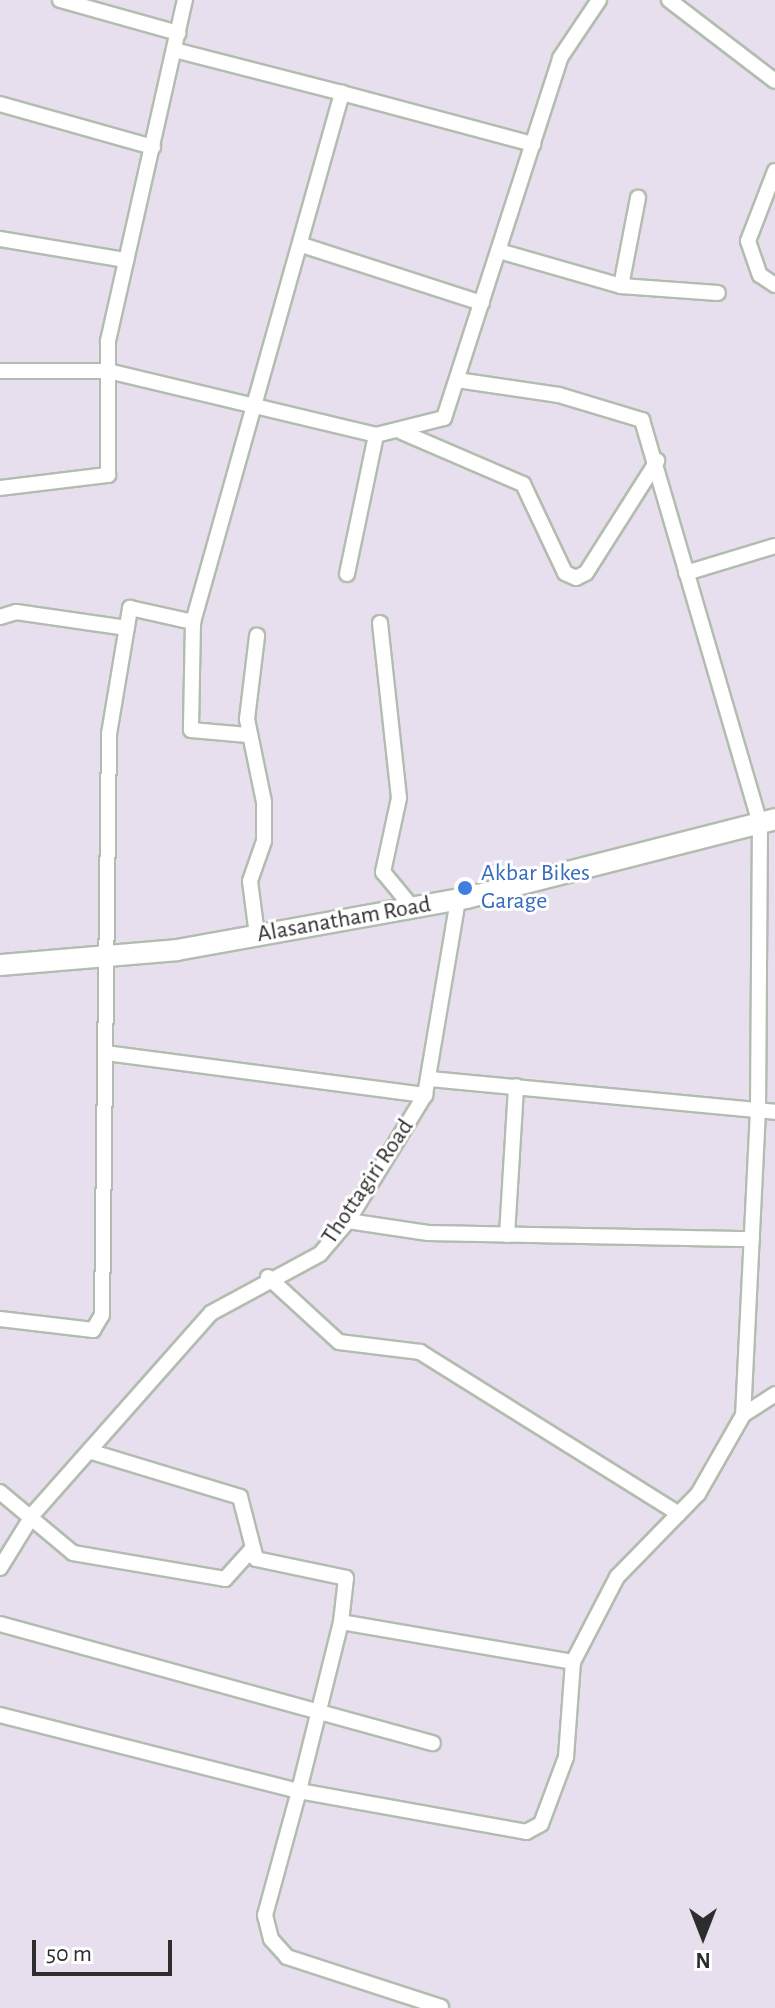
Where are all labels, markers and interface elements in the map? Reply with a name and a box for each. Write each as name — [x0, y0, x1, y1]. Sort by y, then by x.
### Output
place label: Akbar Bikes Garage — [481, 860, 590, 916]
marker: Akbar Bikes Garage — [456, 879, 474, 897]
street label: Alasanatham Road — [255, 891, 433, 949]
street label: Thottagiri Road — [316, 1114, 420, 1250]
north arrow — [663, 1896, 743, 1976]
scale bar — [36, 1924, 176, 1974]
text: 50 m — [46, 1942, 92, 1966]
text: N — [695, 1949, 711, 1971]

